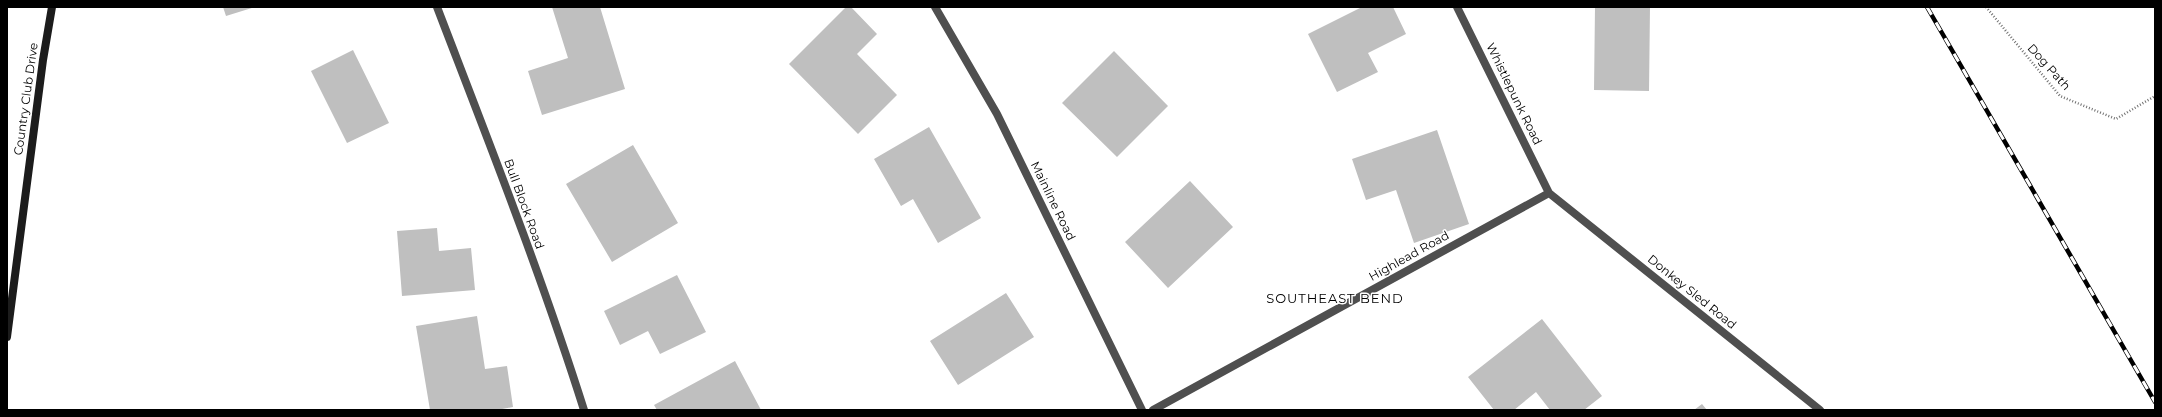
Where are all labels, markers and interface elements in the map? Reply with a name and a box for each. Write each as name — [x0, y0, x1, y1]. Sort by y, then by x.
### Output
street label: Whistlepunk Road — [1483, 40, 1546, 147]
street label: Dog Path — [2025, 40, 2074, 93]
street label: Country Club Drive — [10, 42, 41, 156]
street label: Bull Block Road — [501, 157, 548, 251]
street label: Mainline Road — [1028, 159, 1079, 243]
street label: Highlead Road — [1366, 227, 1451, 284]
street label: Donkey Sled Road — [1645, 251, 1740, 332]
district label: SOUTHEAST BEND — [1266, 290, 1404, 306]

